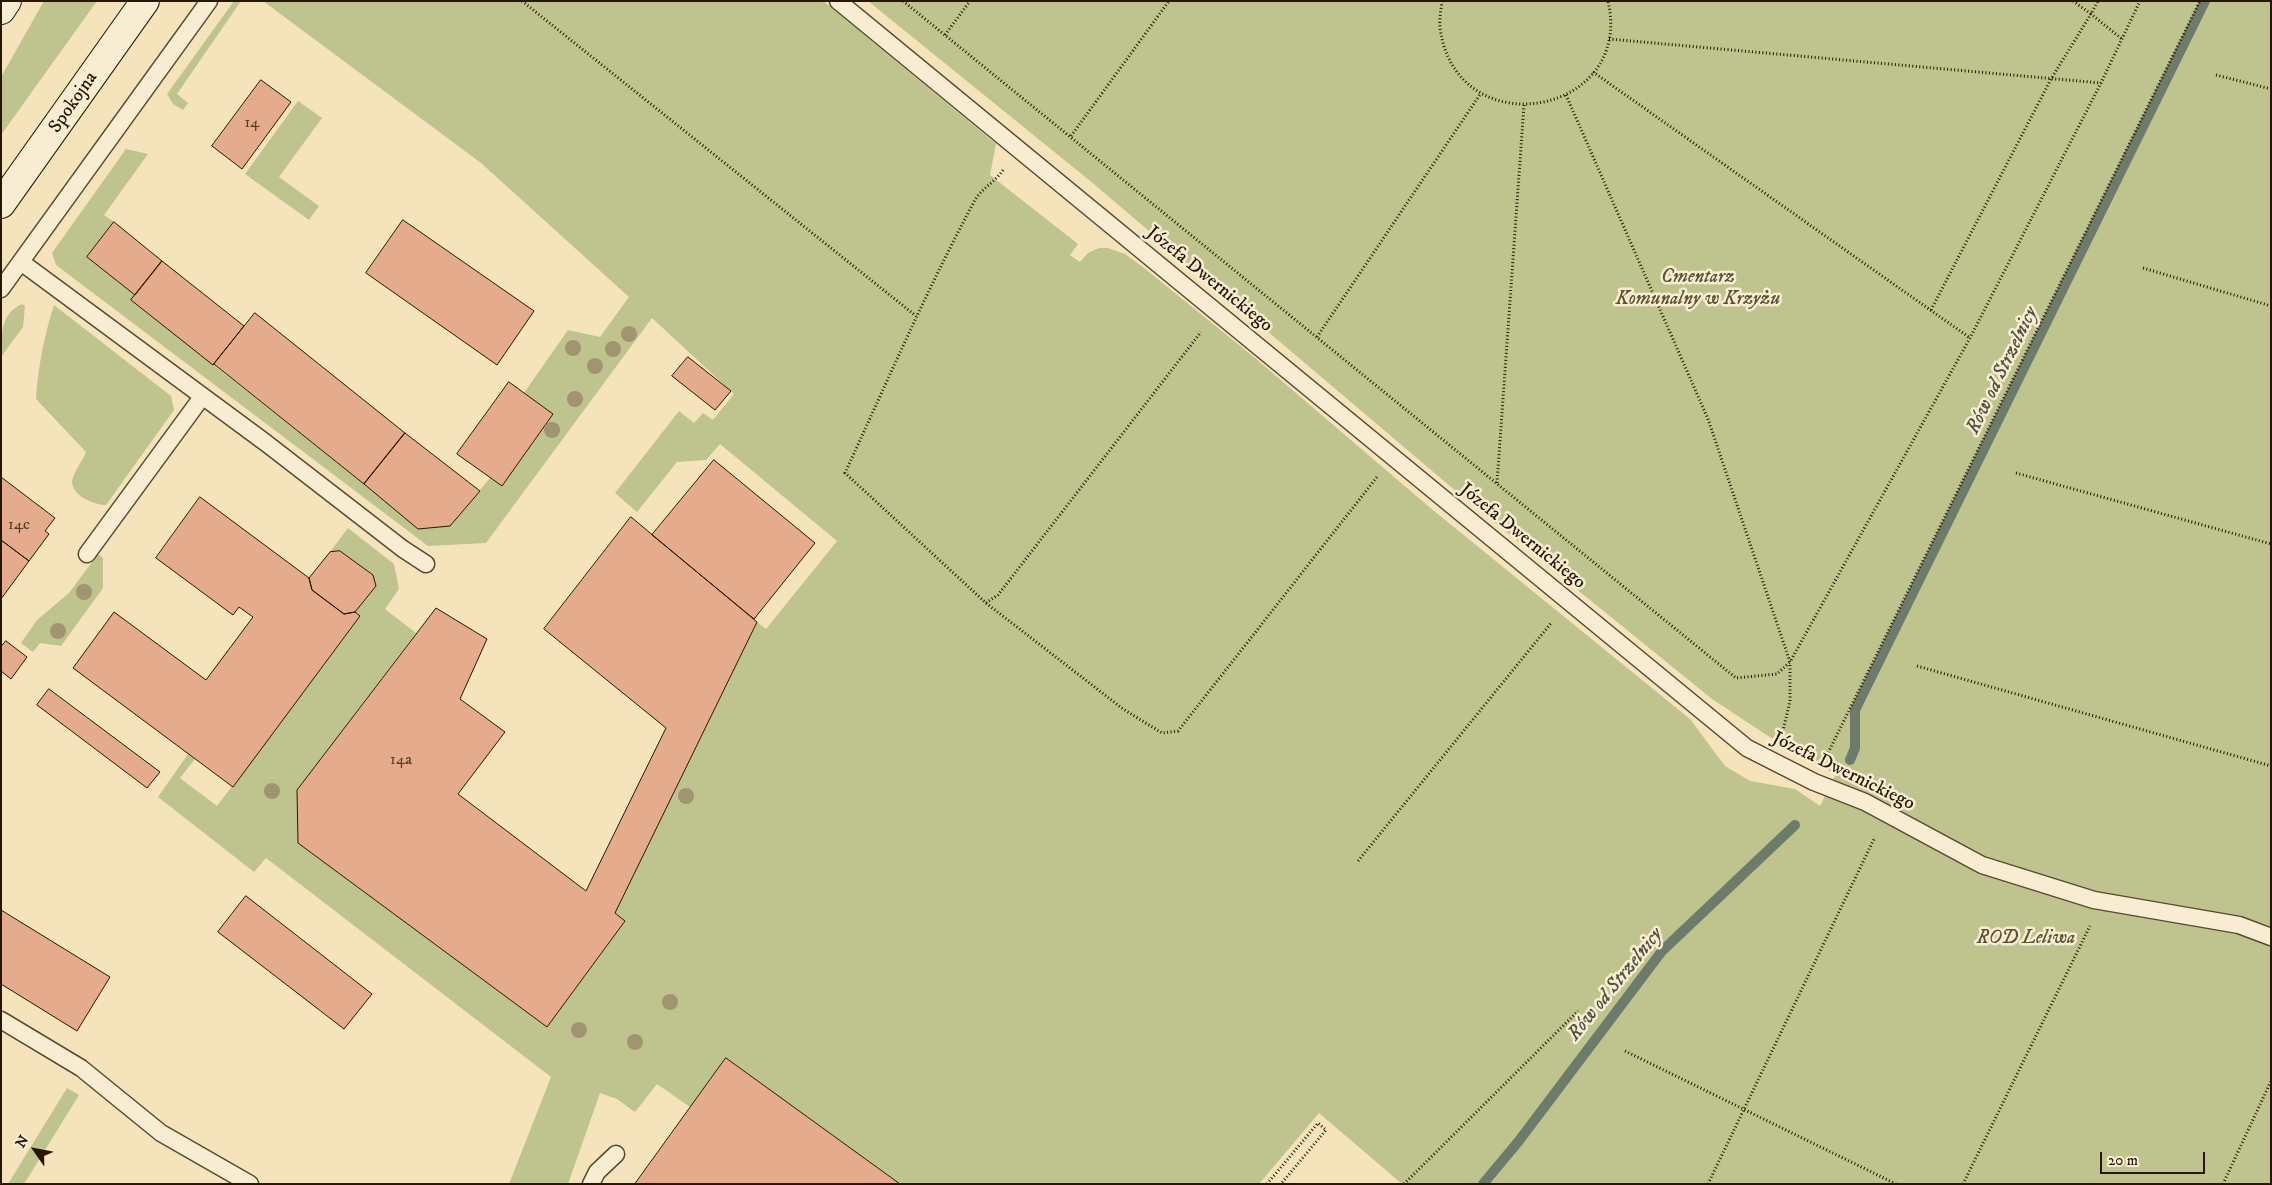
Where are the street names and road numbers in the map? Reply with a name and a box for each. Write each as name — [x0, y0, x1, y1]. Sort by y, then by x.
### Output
street label: Spokojna — [45, 68, 103, 138]
street label: Józefa Dwernickiego — [1141, 222, 1277, 338]
street label: Józefa Dwernickiego — [1454, 479, 1590, 595]
street label: Józefa Dwernickiego — [1768, 728, 1918, 816]

